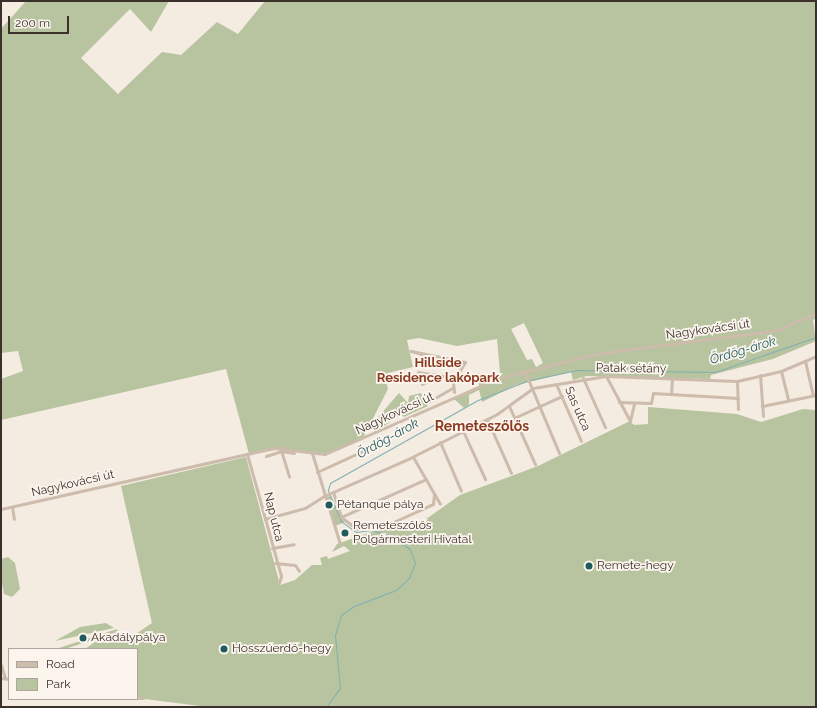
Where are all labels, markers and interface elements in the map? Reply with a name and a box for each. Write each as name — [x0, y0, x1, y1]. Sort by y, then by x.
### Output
scale bar — [10, 8, 71, 34]
text: 200 m — [15, 16, 50, 30]
street label: Nagykovácsi út — [665, 317, 751, 343]
water label: Ördög-árok — [708, 334, 778, 368]
district label: Hillside Residence lakópark — [377, 356, 499, 387]
street label: Patak sétány — [596, 361, 666, 377]
street label: Sas utca — [561, 385, 593, 433]
street label: Nagykovácsi út — [354, 390, 436, 438]
water label: Ördög-árok — [354, 416, 422, 462]
district label: Remeteszőlős — [435, 418, 529, 434]
street label: Nagykovácsi út — [30, 467, 116, 501]
street label: Nap utca — [260, 491, 286, 543]
place label: Pétanque pálya — [337, 498, 423, 512]
marker: Pétanque pálya — [324, 500, 334, 510]
place label: Remeteszőlős Polgármesteri Hivatal — [353, 519, 472, 547]
marker: Remeteszőlős Polgármesteri Hivatal — [340, 528, 350, 538]
place label: Remete-hegy — [597, 559, 674, 573]
marker: Remete-hegy — [584, 561, 594, 571]
place label: Akadálypálya — [91, 631, 165, 645]
marker: Akadálypálya — [78, 633, 88, 643]
place label: Hosszúerdő-hegy — [232, 642, 331, 656]
marker: Hosszúerdő-hegy — [219, 644, 229, 654]
legend — [8, 648, 138, 700]
text: Road — [46, 657, 75, 671]
text: Park — [46, 677, 71, 691]

